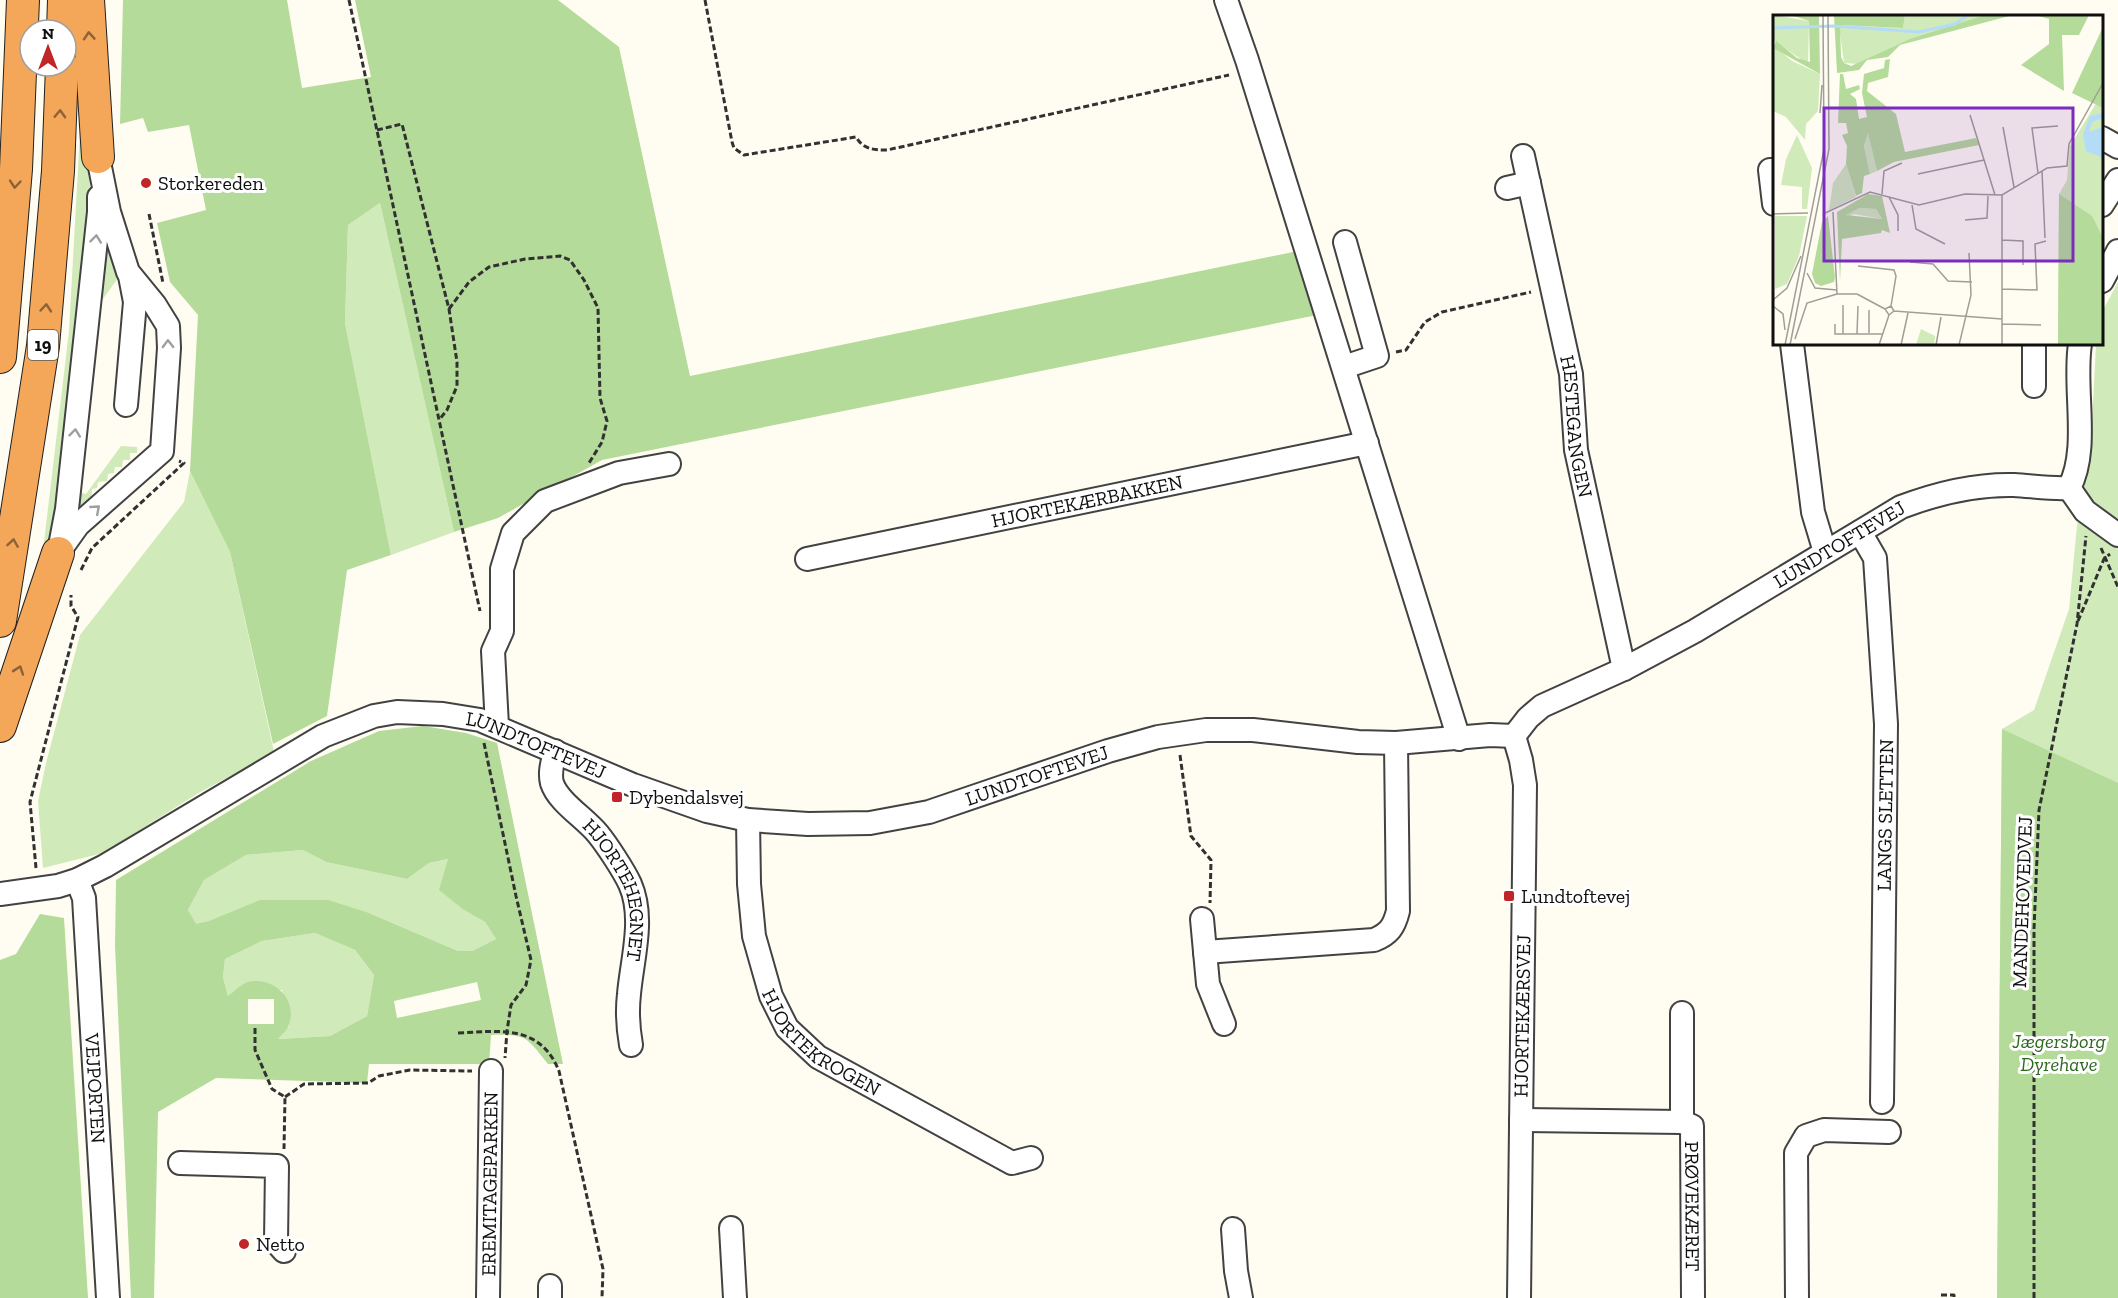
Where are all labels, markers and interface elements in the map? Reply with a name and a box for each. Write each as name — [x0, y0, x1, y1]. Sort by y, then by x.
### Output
inset map — [1773, 15, 2103, 345]
north arrow — [18, 18, 78, 78]
text: N — [42, 24, 54, 43]
one-way arrow — [83, 31, 96, 40]
one-way arrow — [53, 109, 66, 118]
place label: Storkereden — [158, 171, 264, 195]
marker: Storkereden — [139, 176, 153, 190]
one-way arrow — [9, 180, 22, 189]
one-way arrow — [89, 235, 102, 244]
one-way arrow — [40, 304, 53, 313]
road number: 19 — [28, 330, 58, 360]
one-way arrow — [162, 339, 174, 348]
street label: HESTEGANGEN — [1555, 353, 1598, 500]
one-way arrow — [68, 428, 81, 438]
street label: HJORTEKÆRBAKKEN — [989, 469, 1185, 533]
street label: LUNDTOFTEVEJ — [1769, 495, 1909, 593]
one-way arrow — [89, 505, 100, 516]
one-way arrow — [6, 538, 18, 547]
one-way arrow — [12, 666, 24, 676]
street label: LUNDTOFTEVEJ — [464, 706, 609, 784]
street label: LANGS SLETTEN — [1872, 739, 1898, 891]
street label: LUNDTOFTEVEJ — [962, 740, 1112, 811]
place label: Dybendalsvej — [629, 785, 744, 809]
marker: Dybendalsvej — [610, 790, 624, 804]
street label: HJORTEHEGNET — [578, 813, 649, 963]
street label: MANDEHOVEDVEJ — [2007, 816, 2037, 988]
place label: Lundtoftevej — [1521, 884, 1630, 908]
marker: Lundtoftevej — [1502, 889, 1516, 903]
street label: HJORTEKÆRSVEJ — [1509, 934, 1535, 1098]
street label: HJORTEKROGEN — [757, 984, 885, 1101]
park label: Jægersborg Dyrehave — [2011, 1029, 2106, 1076]
street label: VEJPORTEN — [80, 1031, 111, 1145]
street label: EREMITAGEPARKEN — [476, 1091, 503, 1276]
street label: PRØVEKÆRET — [1680, 1141, 1705, 1271]
place label: Netto — [256, 1232, 305, 1256]
marker: Netto — [237, 1237, 251, 1251]

